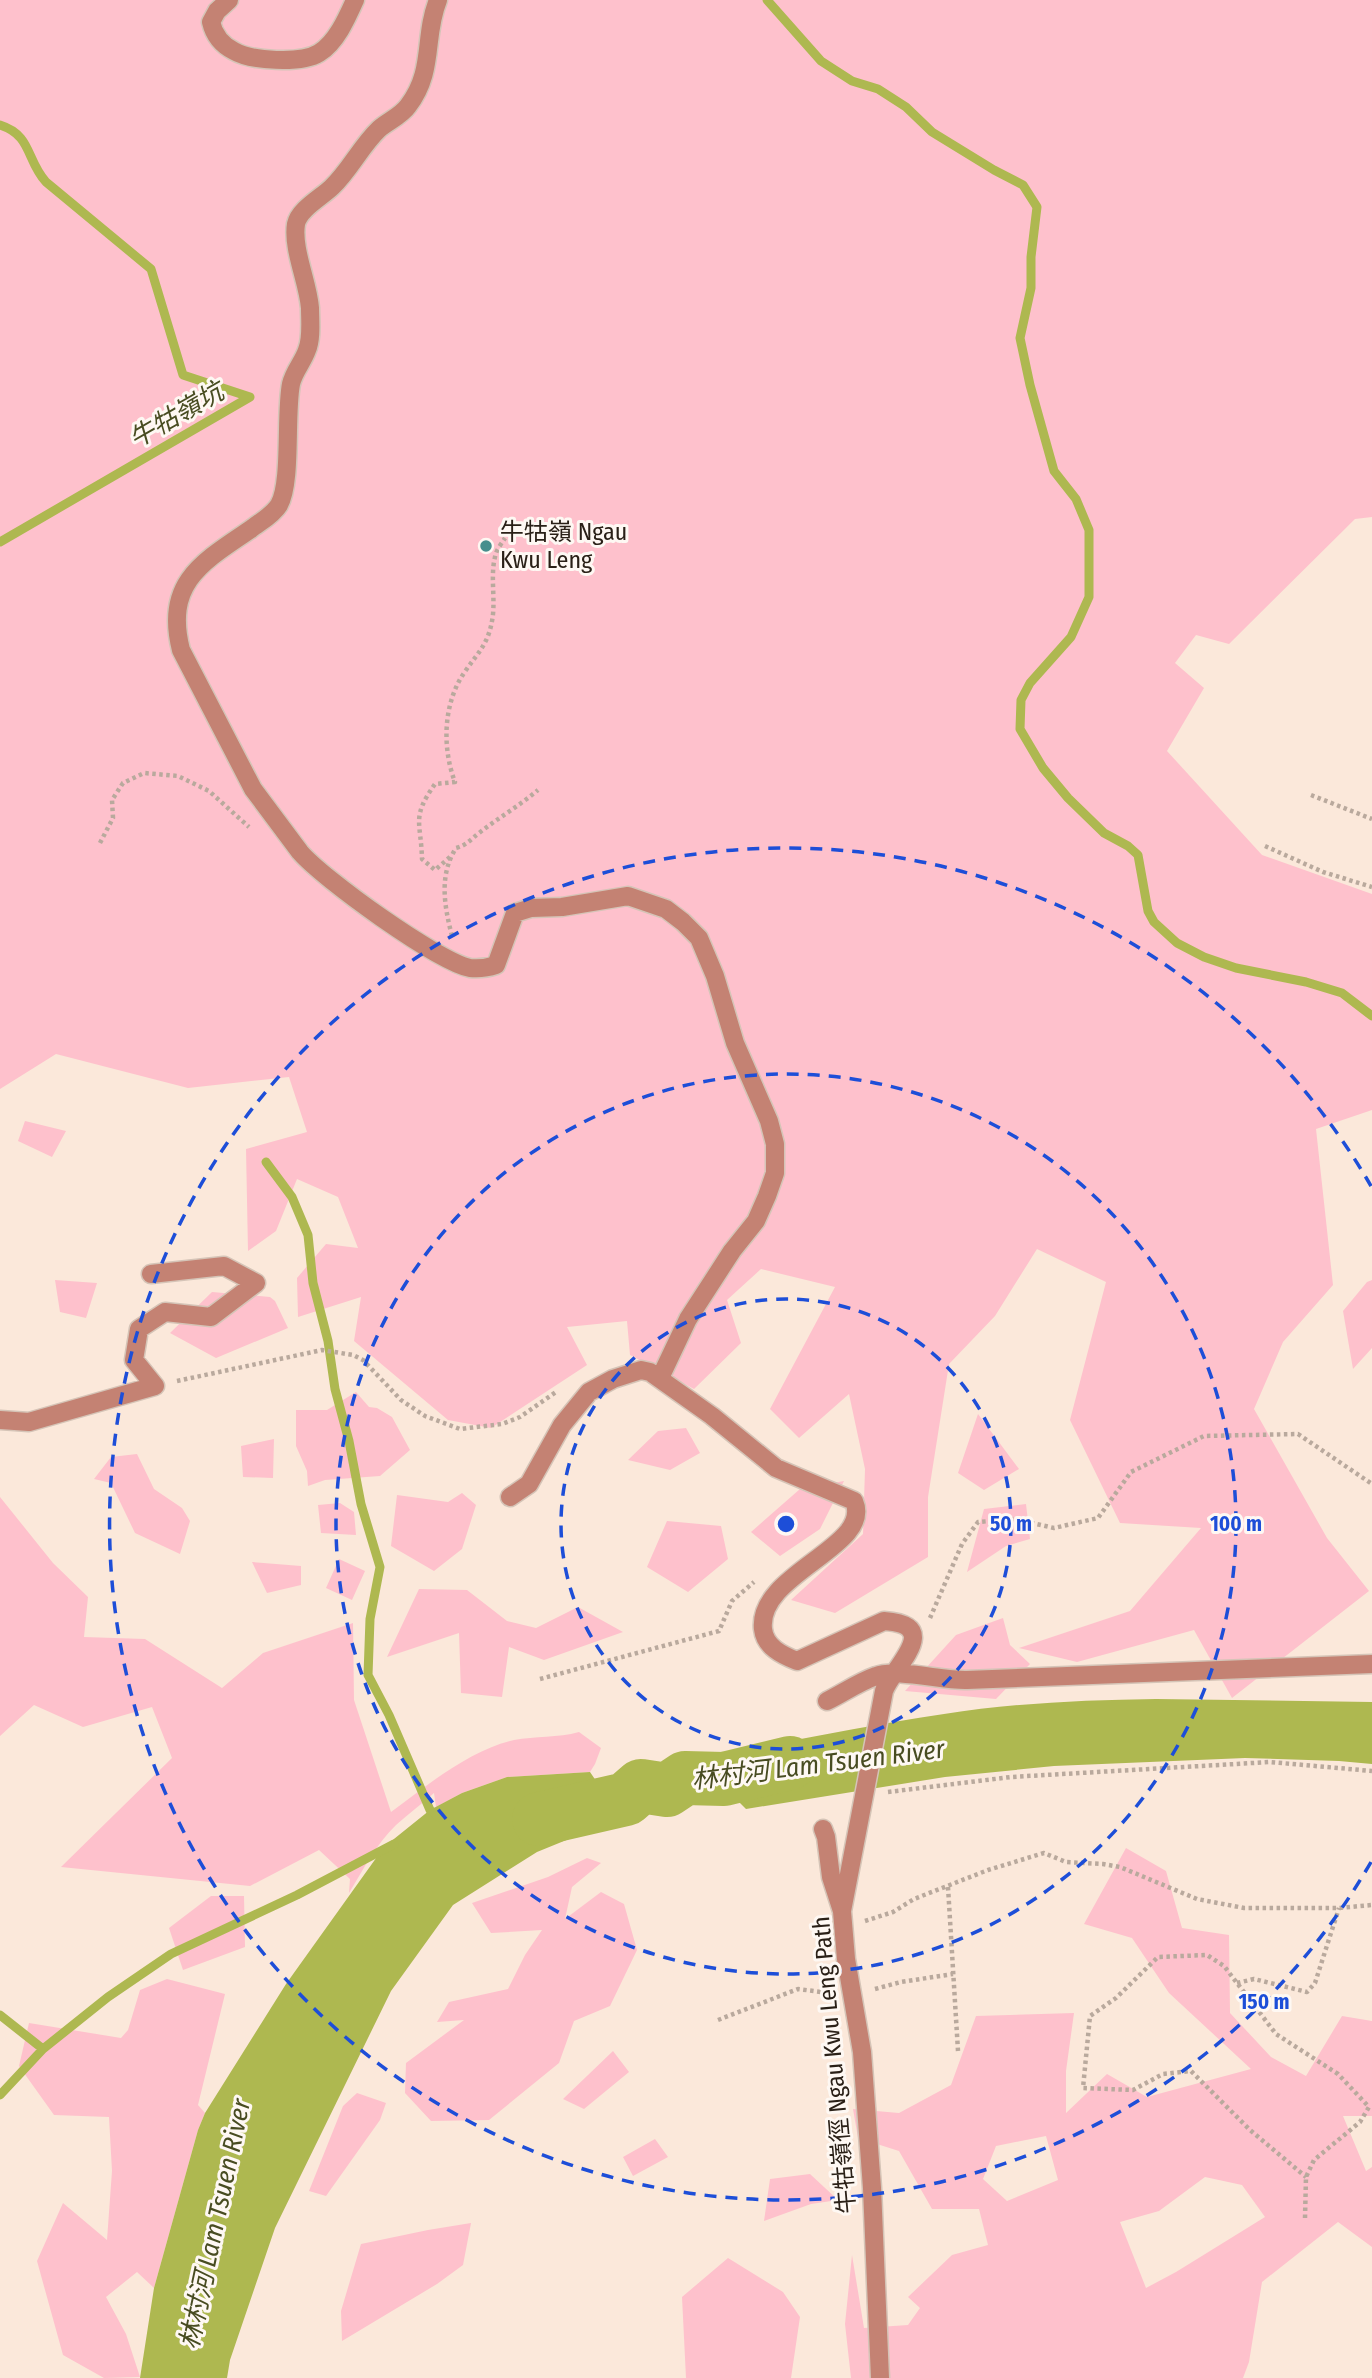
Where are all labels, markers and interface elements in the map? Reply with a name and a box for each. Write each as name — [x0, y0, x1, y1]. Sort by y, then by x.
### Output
water label: 牛牯嶺坑 — [123, 374, 232, 455]
place label: 牛牯嶺 Ngau Kwu Leng — [500, 518, 627, 574]
marker: 牛牯嶺 Ngau Kwu Leng — [478, 538, 494, 554]
text: 50 m — [990, 1511, 1032, 1537]
text: 100 m — [1210, 1511, 1262, 1537]
centre of rings — [774, 1512, 798, 1536]
water label: 林村河 Lam Tsuen River — [690, 1733, 947, 1795]
street label: 牛牯嶺徑 Ngau Kwu Leng Path — [807, 1915, 861, 2215]
text: 150 m — [1238, 1989, 1290, 2015]
water label: 林村河 Lam Tsuen River — [174, 2095, 257, 2352]

